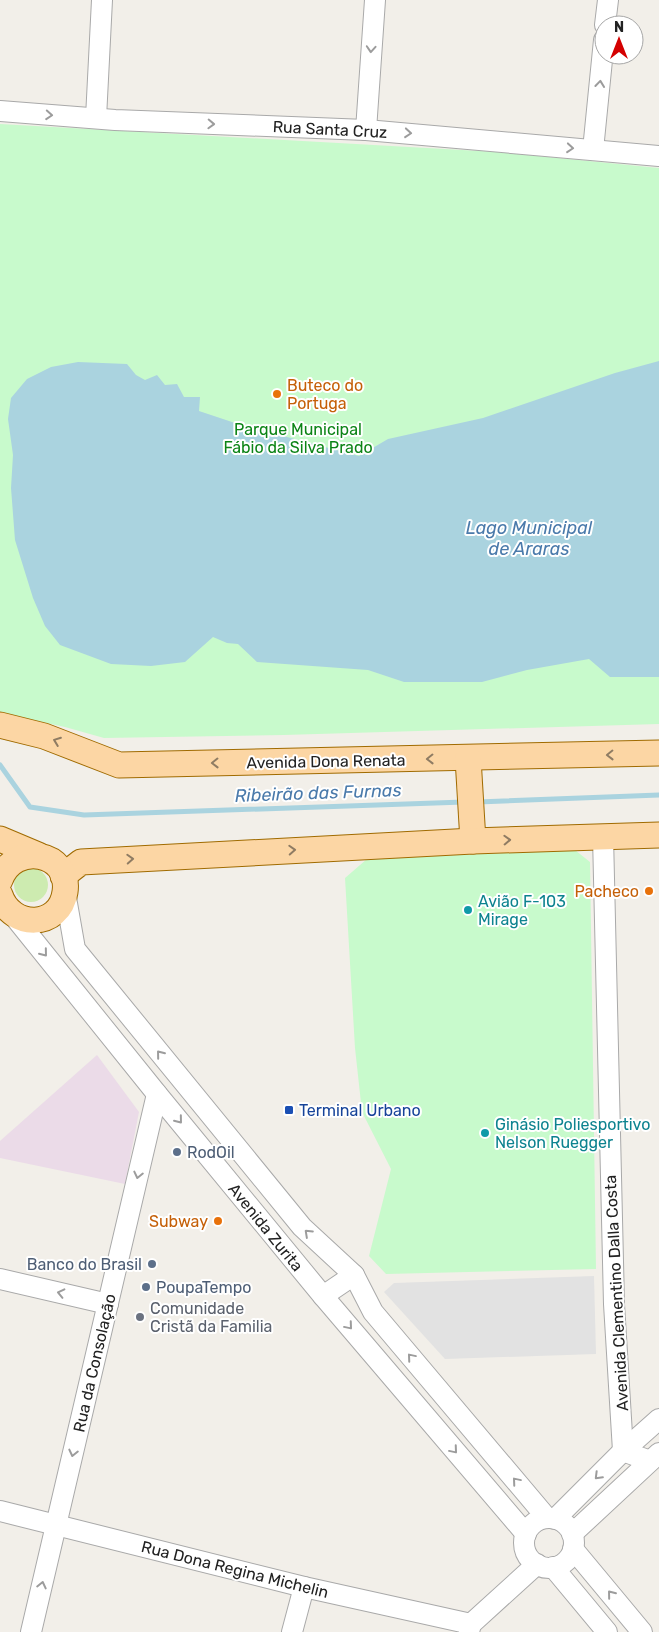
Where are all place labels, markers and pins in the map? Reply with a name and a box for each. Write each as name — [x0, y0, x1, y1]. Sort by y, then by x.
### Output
place label: Buteco do Portuga — [287, 376, 363, 413]
marker: Buteco do Portuga — [271, 388, 283, 400]
place label: Pacheco — [574, 882, 639, 901]
marker: Pacheco — [643, 885, 655, 897]
place label: Avião F-103 Mirage — [478, 892, 566, 929]
marker: Avião F-103 Mirage — [462, 904, 474, 916]
place label: Terminal Urbano — [299, 1101, 421, 1120]
marker: Terminal Urbano — [283, 1104, 295, 1116]
place label: Ginásio Poliesportivo Nelson Ruegger — [495, 1115, 650, 1152]
marker: Ginásio Poliesportivo Nelson Ruegger — [479, 1127, 491, 1139]
place label: RodOil — [187, 1143, 235, 1162]
marker: RodOil — [171, 1146, 183, 1158]
place label: Subway — [149, 1212, 208, 1231]
marker: Subway — [212, 1215, 224, 1227]
place label: Banco do Brasil — [27, 1255, 142, 1274]
marker: Banco do Brasil — [146, 1258, 158, 1270]
place label: PoupaTempo — [156, 1278, 251, 1297]
marker: PoupaTempo — [140, 1281, 152, 1293]
place label: Comunidade Cristã da Familia — [150, 1299, 272, 1336]
marker: Comunidade Cristã da Familia — [134, 1311, 146, 1323]

